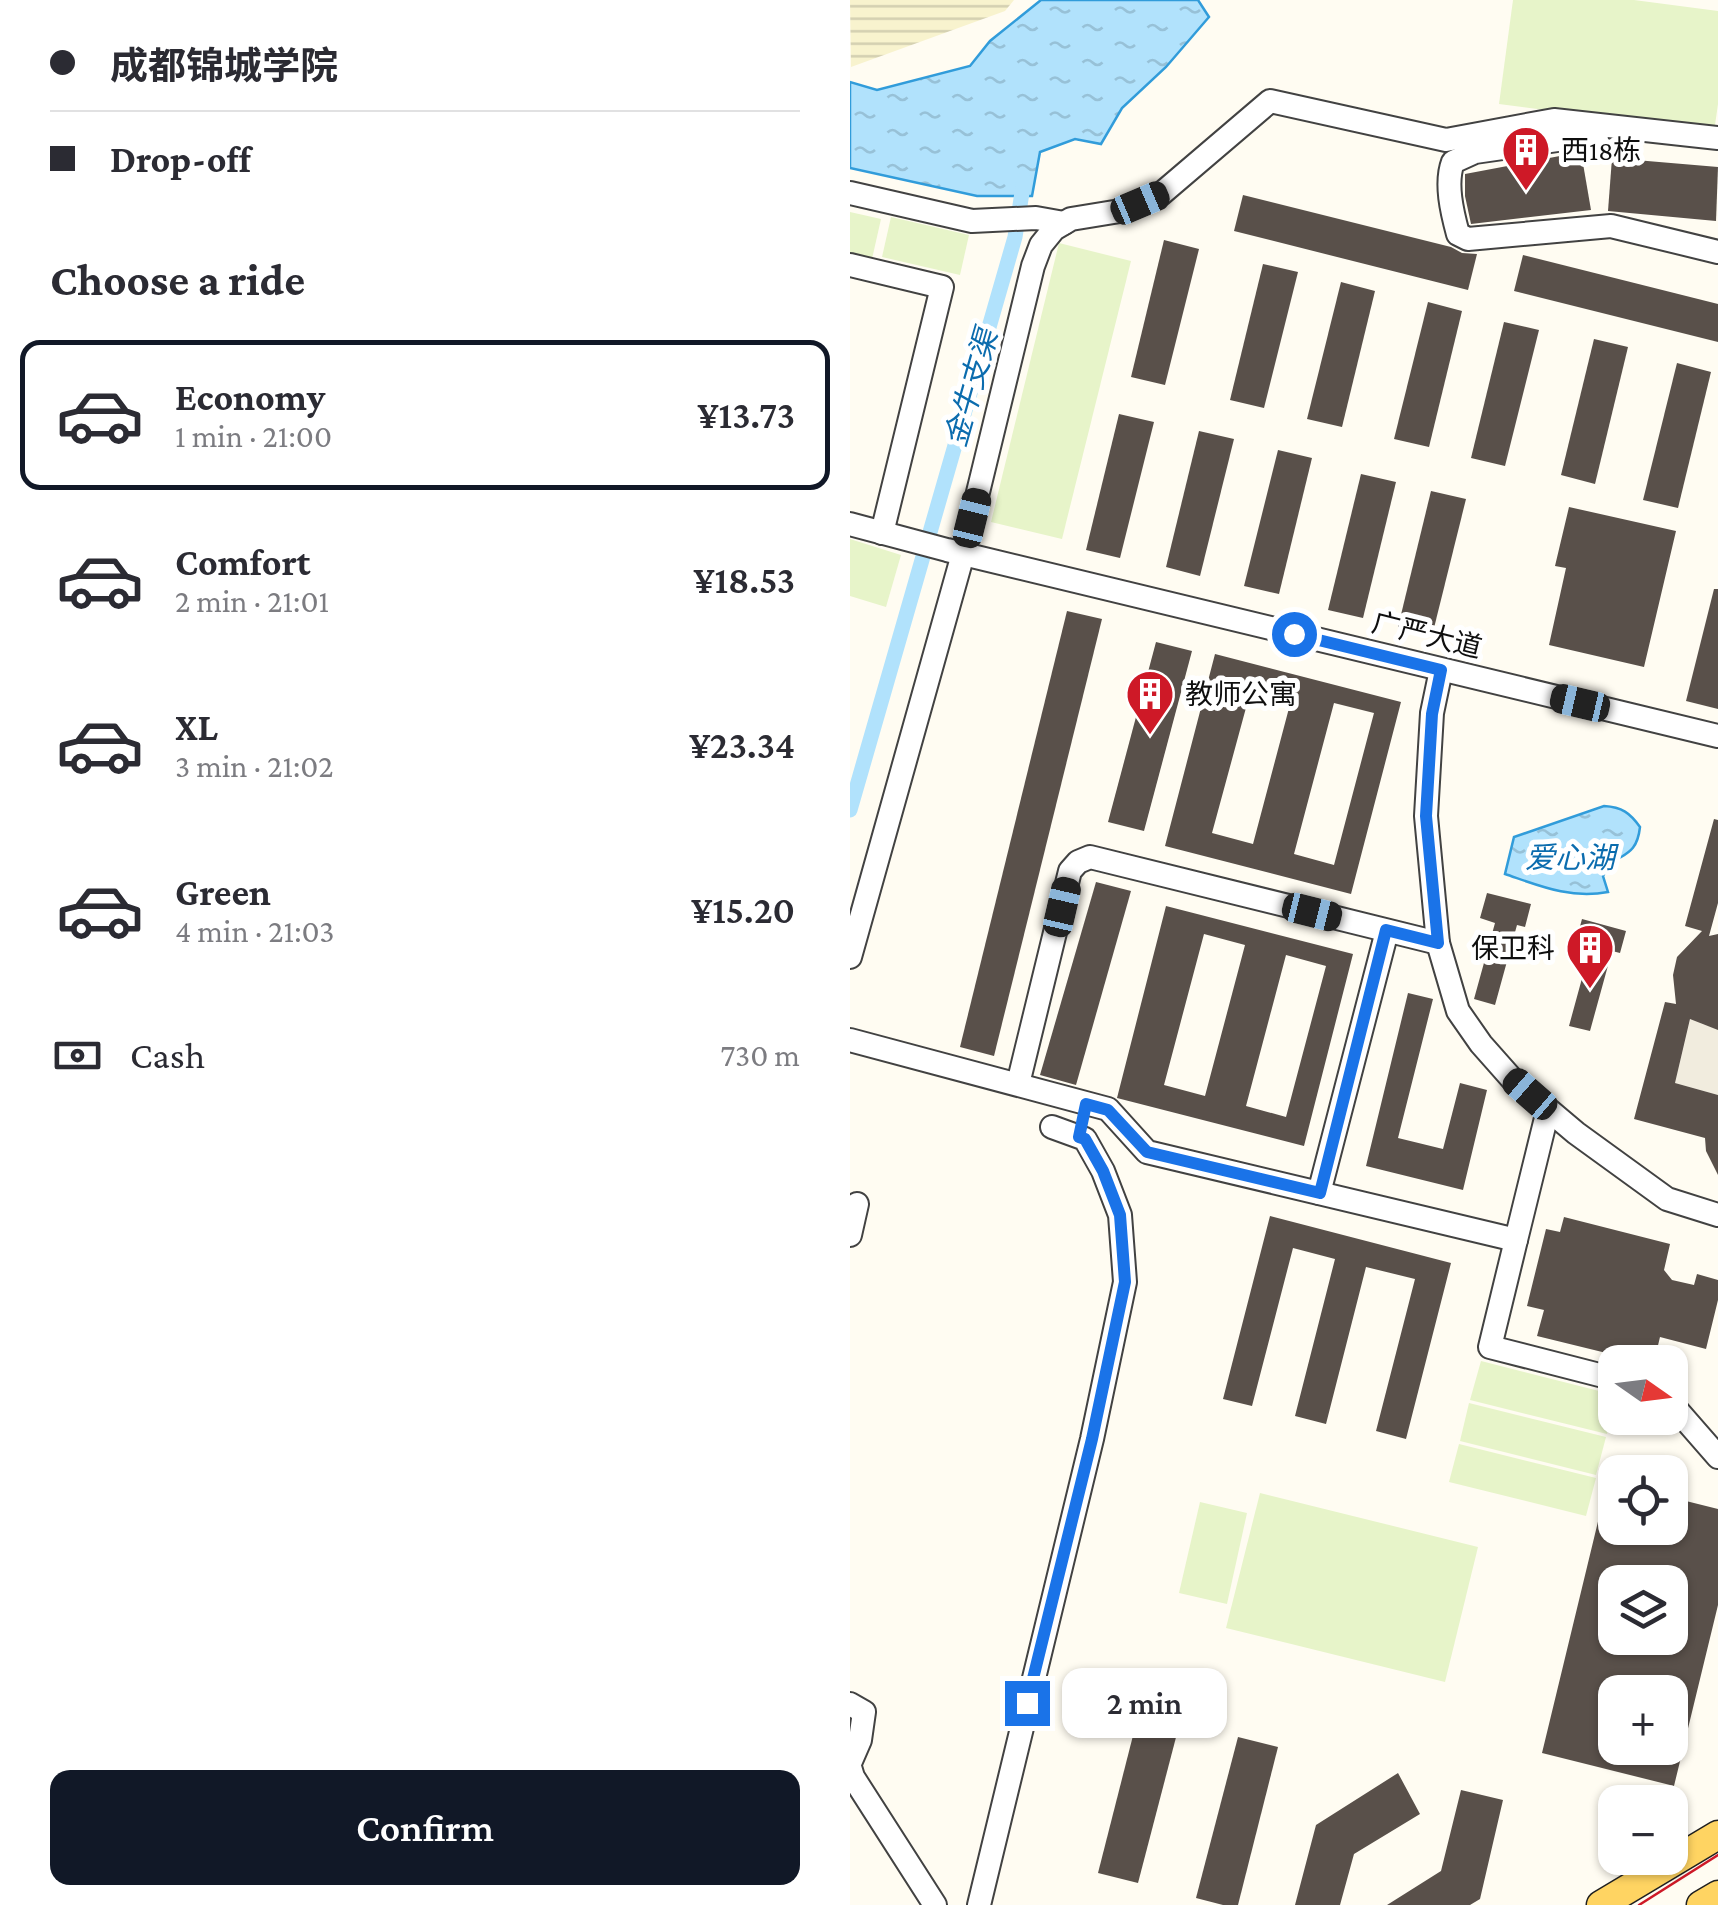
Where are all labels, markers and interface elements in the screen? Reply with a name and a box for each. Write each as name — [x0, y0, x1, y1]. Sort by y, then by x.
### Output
text: 成都锦城学院 — [110, 45, 338, 87]
building icon: 西18栋 — [1500, 124, 1552, 192]
place label: 西18栋 — [1561, 135, 1641, 166]
text: Drop-off — [110, 138, 251, 180]
car — [1107, 177, 1173, 229]
text: Choose a ride — [50, 255, 305, 305]
water label: 金牛支渠 — [939, 322, 1005, 450]
icon: car — [55, 370, 145, 460]
text: Economy — [175, 376, 325, 418]
text: ¥13.73 — [698, 394, 795, 436]
text: 1 min · 21:00 — [175, 418, 332, 454]
car — [950, 485, 994, 551]
icon: car — [55, 535, 145, 625]
text: Comfort — [175, 541, 311, 583]
text: ¥18.53 — [693, 559, 795, 601]
text: 2 min · 21:01 — [175, 583, 329, 619]
street label: 广严大道 — [1369, 606, 1485, 664]
route start — [1272, 612, 1317, 657]
building icon: 教师公寓 — [1124, 668, 1176, 736]
place label: 教师公寓 — [1185, 679, 1297, 710]
car — [1547, 682, 1613, 724]
icon: car — [55, 700, 145, 790]
text: XL — [175, 706, 218, 748]
text: ¥23.34 — [689, 724, 795, 766]
text: 3 min · 21:02 — [175, 748, 333, 784]
water label: 爱心湖 — [1525, 841, 1619, 874]
icon: car — [55, 865, 145, 955]
text: Green — [175, 871, 271, 913]
car — [1041, 874, 1083, 940]
text: ¥15.20 — [691, 889, 795, 931]
car — [1279, 890, 1345, 934]
text: 4 min · 21:03 — [175, 913, 334, 949]
building icon: 保卫科 — [1564, 922, 1616, 990]
place label: 保卫科 — [1471, 933, 1555, 964]
icon: cash — [50, 1028, 105, 1083]
text: Cash — [130, 1034, 205, 1076]
text: 730 m — [721, 1037, 800, 1073]
car — [1498, 1063, 1562, 1125]
north arrow — [1598, 1345, 1688, 1435]
map controls — [1598, 1345, 1688, 1875]
button: locate — [1598, 1455, 1688, 1545]
button: layers — [1598, 1565, 1688, 1655]
callout: 2 min — [1062, 1668, 1227, 1738]
button: + — [1598, 1675, 1688, 1765]
route end — [1005, 1681, 1050, 1726]
text: 2 min — [1107, 1685, 1182, 1721]
button: Confirm — [50, 1770, 800, 1885]
button: − — [1598, 1785, 1688, 1875]

